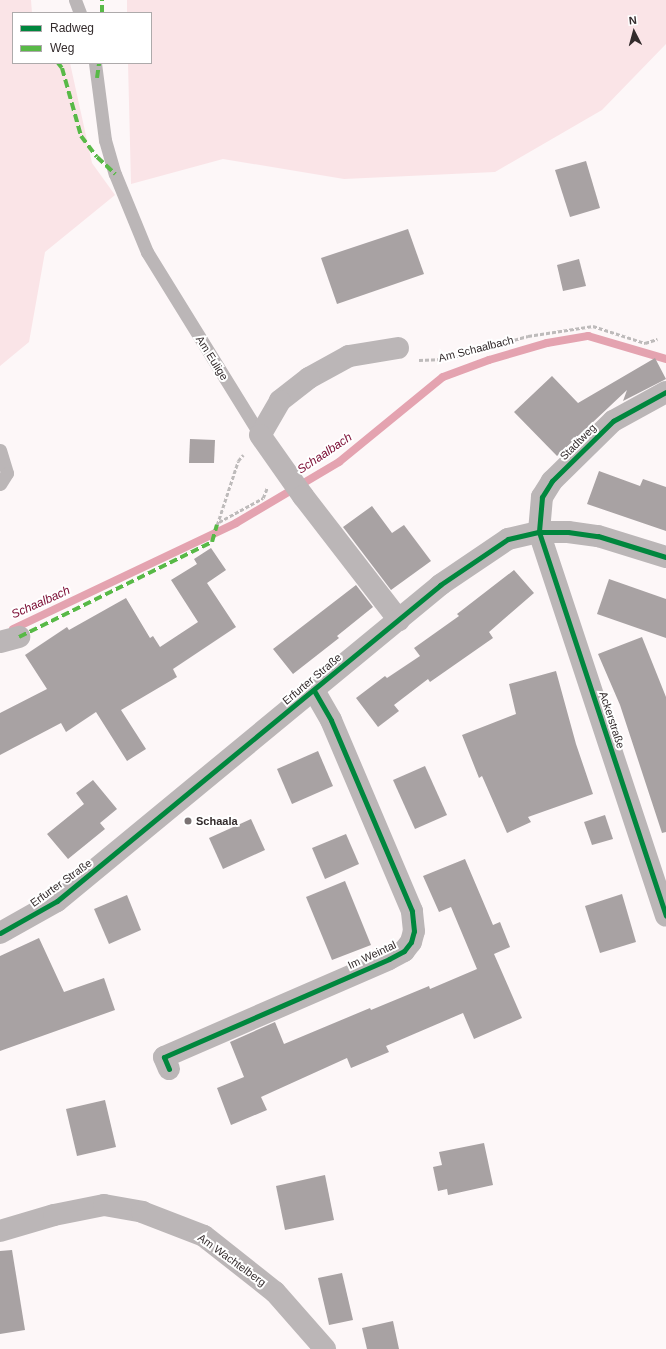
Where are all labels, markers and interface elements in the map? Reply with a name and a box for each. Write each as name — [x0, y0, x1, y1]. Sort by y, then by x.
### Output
legend — [12, 12, 152, 64]
north arrow — [614, 12, 654, 52]
text: N — [628, 14, 637, 26]
text: Radweg — [50, 21, 94, 35]
text: Weg — [50, 41, 74, 55]
street label: Am Eulige — [193, 333, 231, 383]
street label: Am Schaalbach — [437, 333, 515, 365]
street label: Stadtweg — [557, 421, 599, 463]
water label: Schaalbach — [295, 430, 355, 478]
water label: Schaalbach — [9, 584, 73, 622]
street label: Erfurter Straße — [280, 651, 344, 707]
street label: Ackerstraße — [597, 690, 627, 750]
place label: Schaala — [196, 814, 238, 828]
marker: Schaala — [183, 816, 193, 826]
street label: Erfurter Straße — [28, 856, 94, 910]
street label: Im Weintal — [346, 938, 398, 972]
street label: Am Wachtelberg — [195, 1231, 269, 1289]

